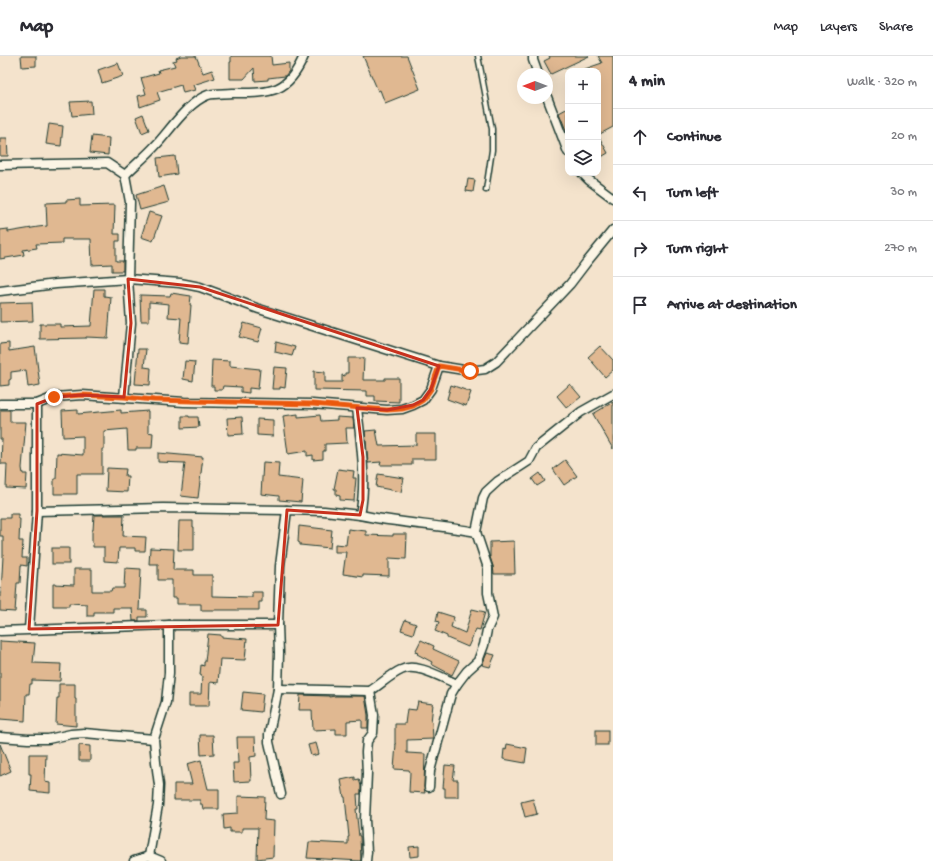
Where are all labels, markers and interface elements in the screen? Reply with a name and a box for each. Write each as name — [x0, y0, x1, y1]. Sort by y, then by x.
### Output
text: Map — [20, 16, 53, 39]
text: Map — [774, 19, 798, 36]
text: Layers — [820, 19, 857, 36]
text: Share — [879, 19, 913, 36]
north arrow — [517, 68, 553, 104]
map controls — [565, 68, 601, 176]
button: + — [565, 68, 601, 104]
text: 4 min — [629, 72, 665, 92]
text: Walk · 320 m — [847, 75, 917, 90]
button: − — [565, 104, 601, 140]
icon: ahead — [629, 126, 651, 148]
text: Continue — [667, 128, 721, 146]
text: 20 m — [891, 129, 917, 144]
button: layers — [565, 140, 601, 176]
icon: left — [629, 182, 651, 204]
text: Turn left — [667, 184, 718, 202]
text: 30 m — [891, 185, 917, 200]
icon: right — [629, 238, 651, 260]
text: Turn right — [667, 240, 727, 258]
text: 270 m — [884, 241, 917, 256]
icon: arrive — [629, 294, 651, 316]
text: Arrive at destination — [667, 296, 797, 314]
route start — [461, 362, 479, 380]
route end — [45, 388, 63, 406]

